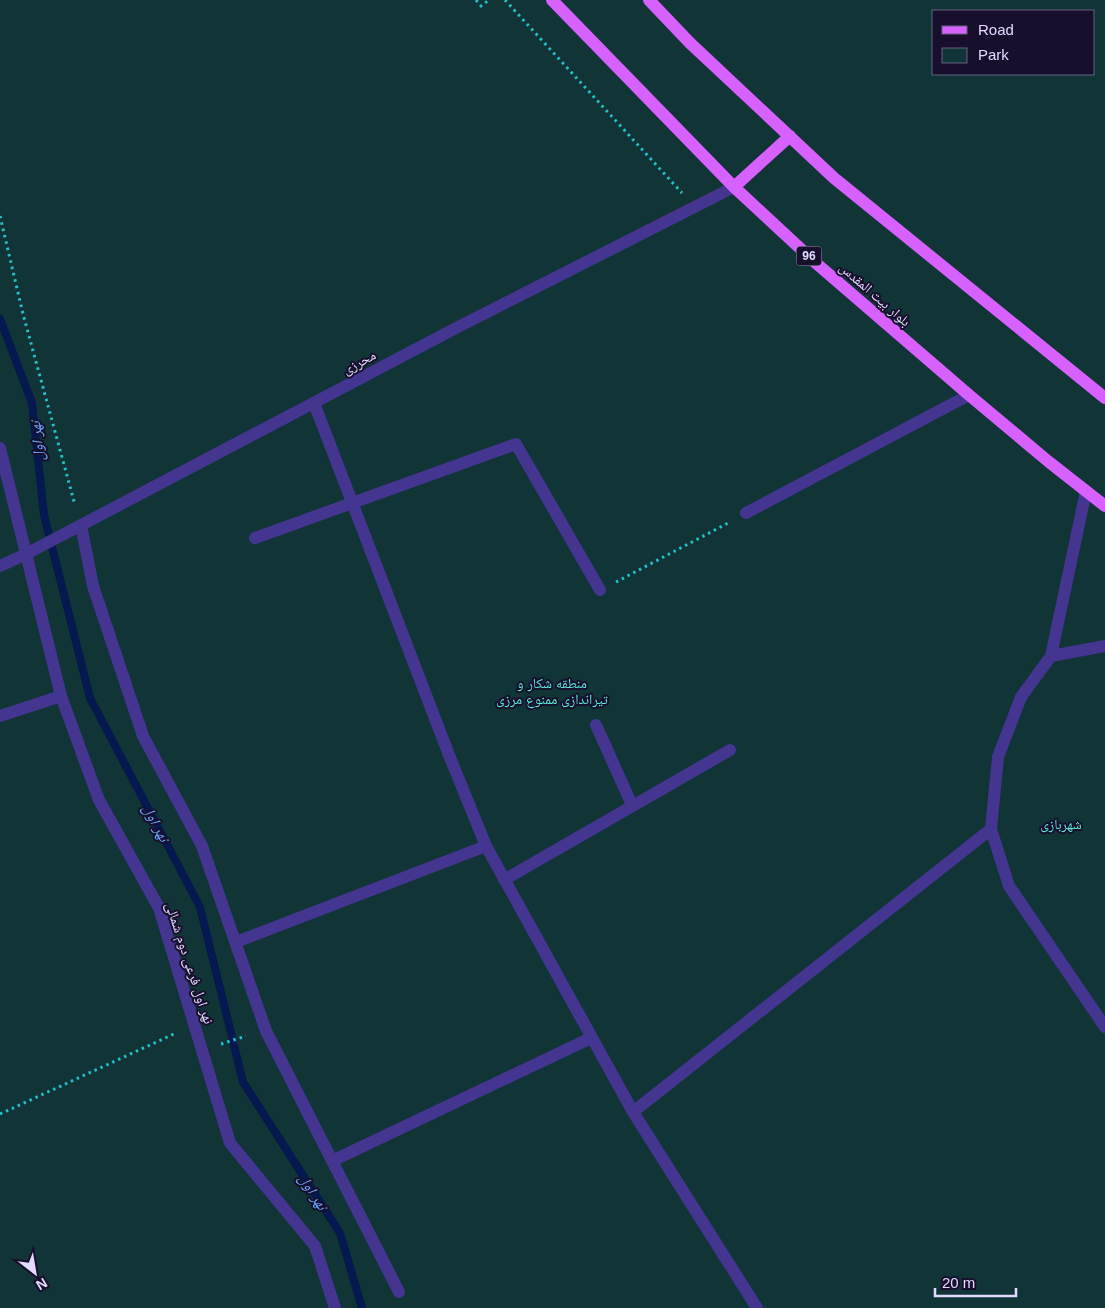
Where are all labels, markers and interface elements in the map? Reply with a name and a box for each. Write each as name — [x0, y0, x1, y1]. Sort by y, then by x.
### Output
legend — [932, 10, 1095, 75]
text: Road — [978, 21, 1014, 38]
text: Park — [978, 46, 1009, 63]
road number: 96 — [796, 247, 822, 266]
street label: بلوار بیت المقدس — [836, 259, 914, 330]
street label: محرزی — [340, 347, 379, 378]
water label: نهر اول — [26, 418, 48, 462]
park label: منطقه شکار و تیراندازی ممنوع مرزی — [496, 675, 608, 709]
water label: نهر اول — [139, 801, 175, 847]
park label: شهربازی — [1040, 816, 1082, 833]
street label: نهر اول فرعی دوم شمالی — [161, 900, 217, 1027]
water label: نهر اول — [295, 1170, 333, 1216]
north arrow — [10, 1248, 60, 1298]
scale bar — [935, 1266, 1016, 1298]
text: 20 m — [942, 1274, 975, 1291]
text: N — [33, 1275, 50, 1294]

